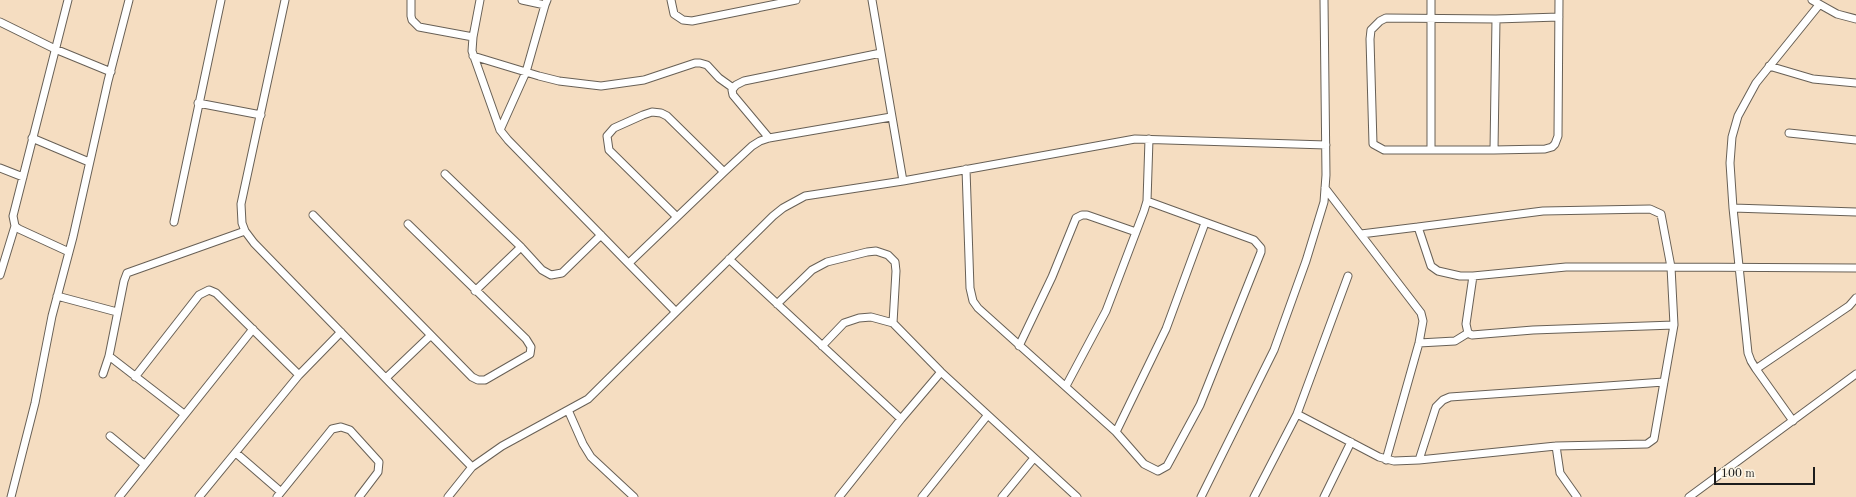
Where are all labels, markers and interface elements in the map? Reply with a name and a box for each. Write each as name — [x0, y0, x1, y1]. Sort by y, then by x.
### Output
scale bar — [1716, 459, 1817, 485]
text: 100 m — [1721, 468, 1755, 480]

